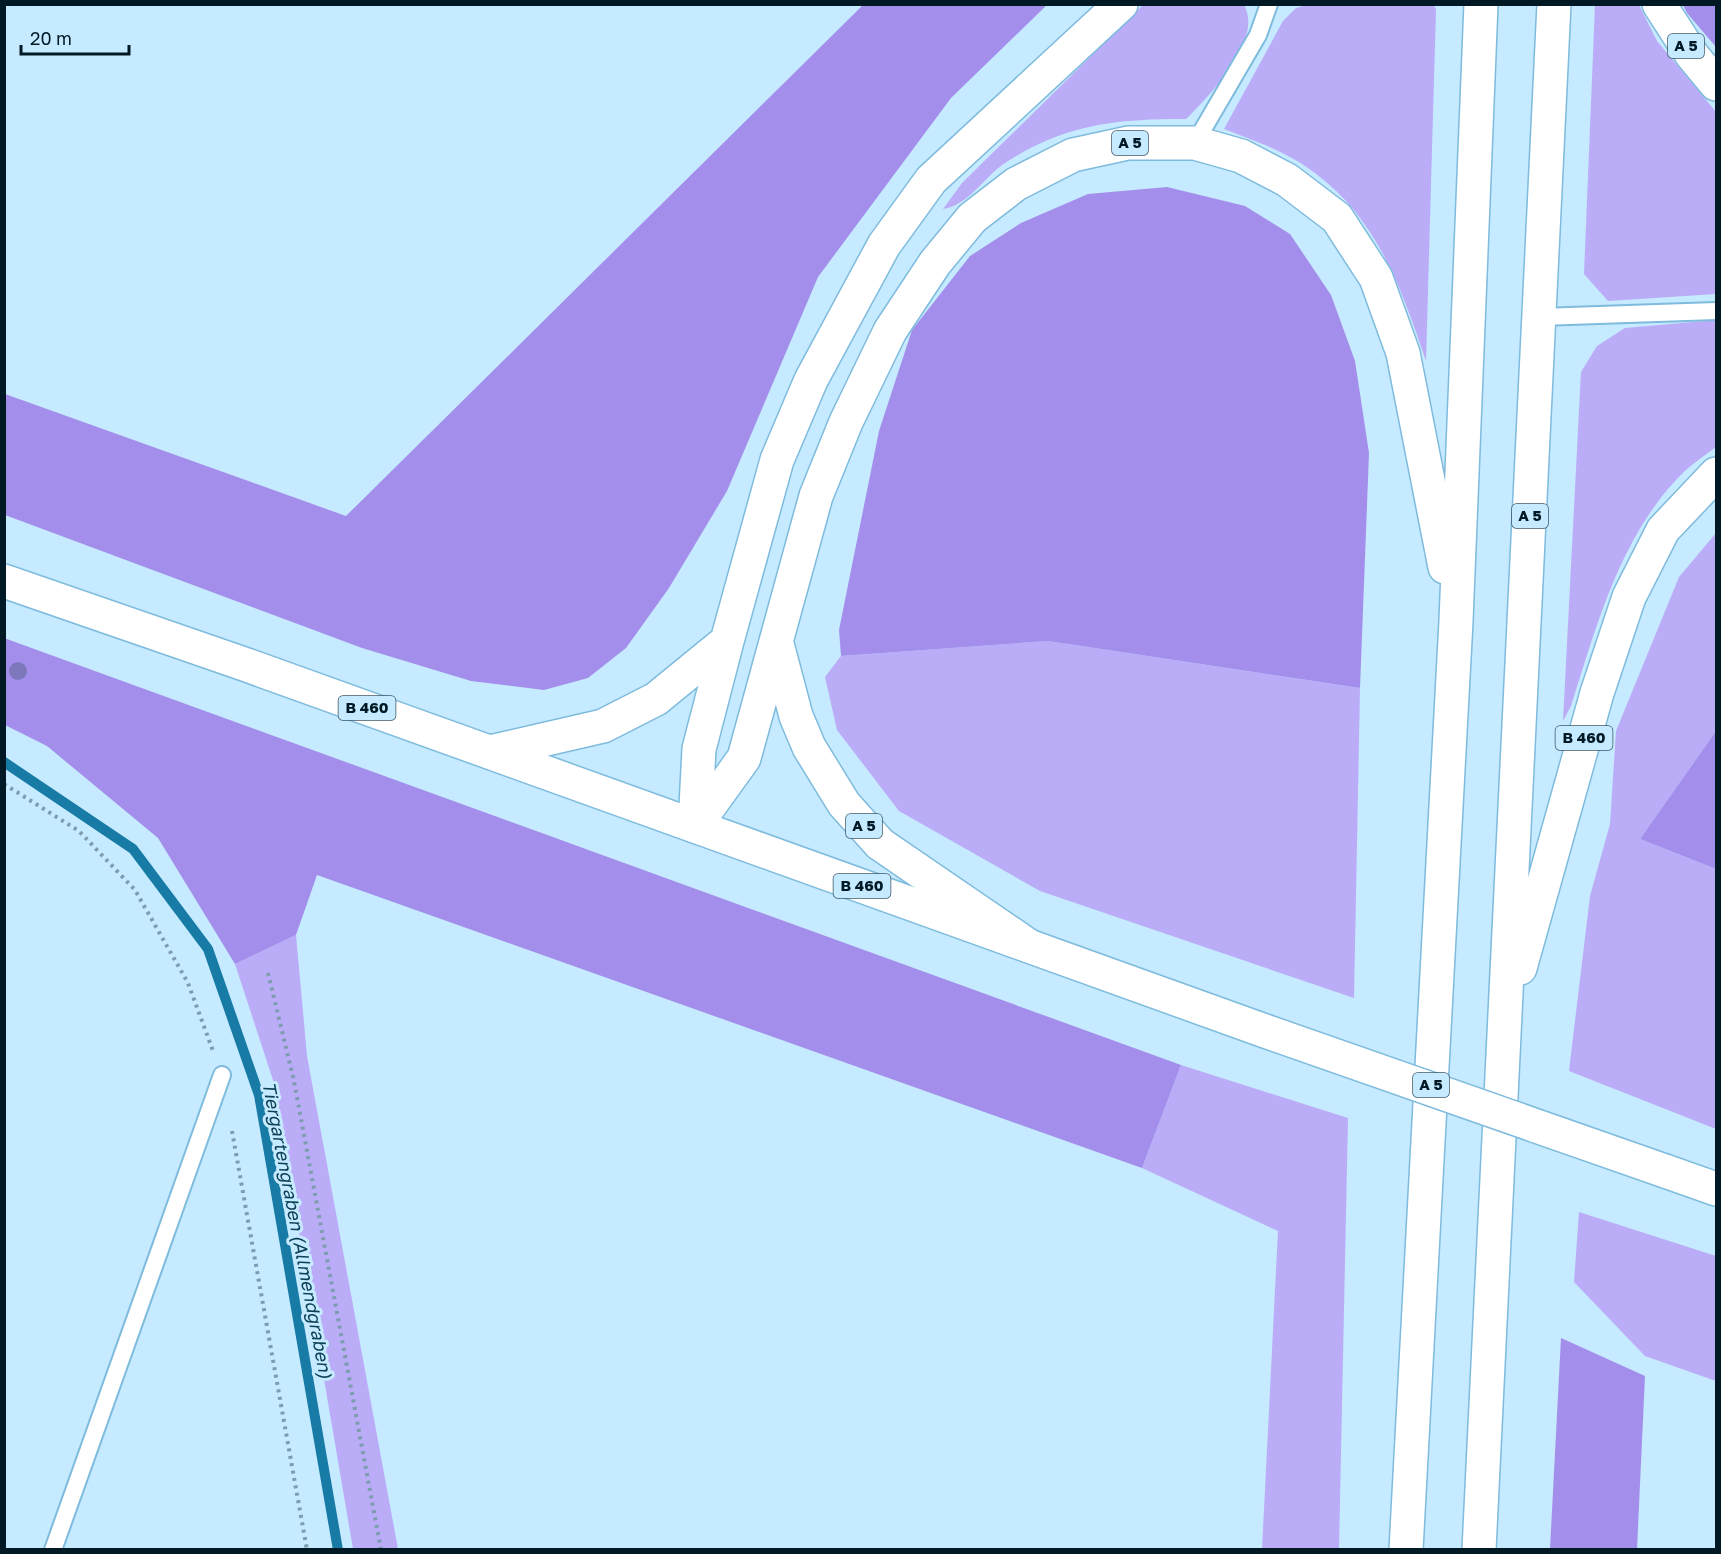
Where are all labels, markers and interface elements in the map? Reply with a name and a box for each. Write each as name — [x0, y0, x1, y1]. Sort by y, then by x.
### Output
scale bar — [21, 18, 129, 56]
text: 20 m — [30, 27, 72, 49]
road number: A 5 — [1668, 34, 1704, 58]
road number: A 5 — [1112, 131, 1148, 155]
road number: A 5 — [1512, 504, 1548, 528]
road number: B 460 — [338, 696, 395, 720]
road number: B 460 — [1556, 726, 1612, 750]
road number: A 5 — [846, 814, 882, 838]
road number: B 460 — [834, 874, 890, 898]
road number: A 5 — [1413, 1073, 1449, 1097]
water label: Tiergartengraben (Allmendgraben) — [258, 1080, 338, 1380]

